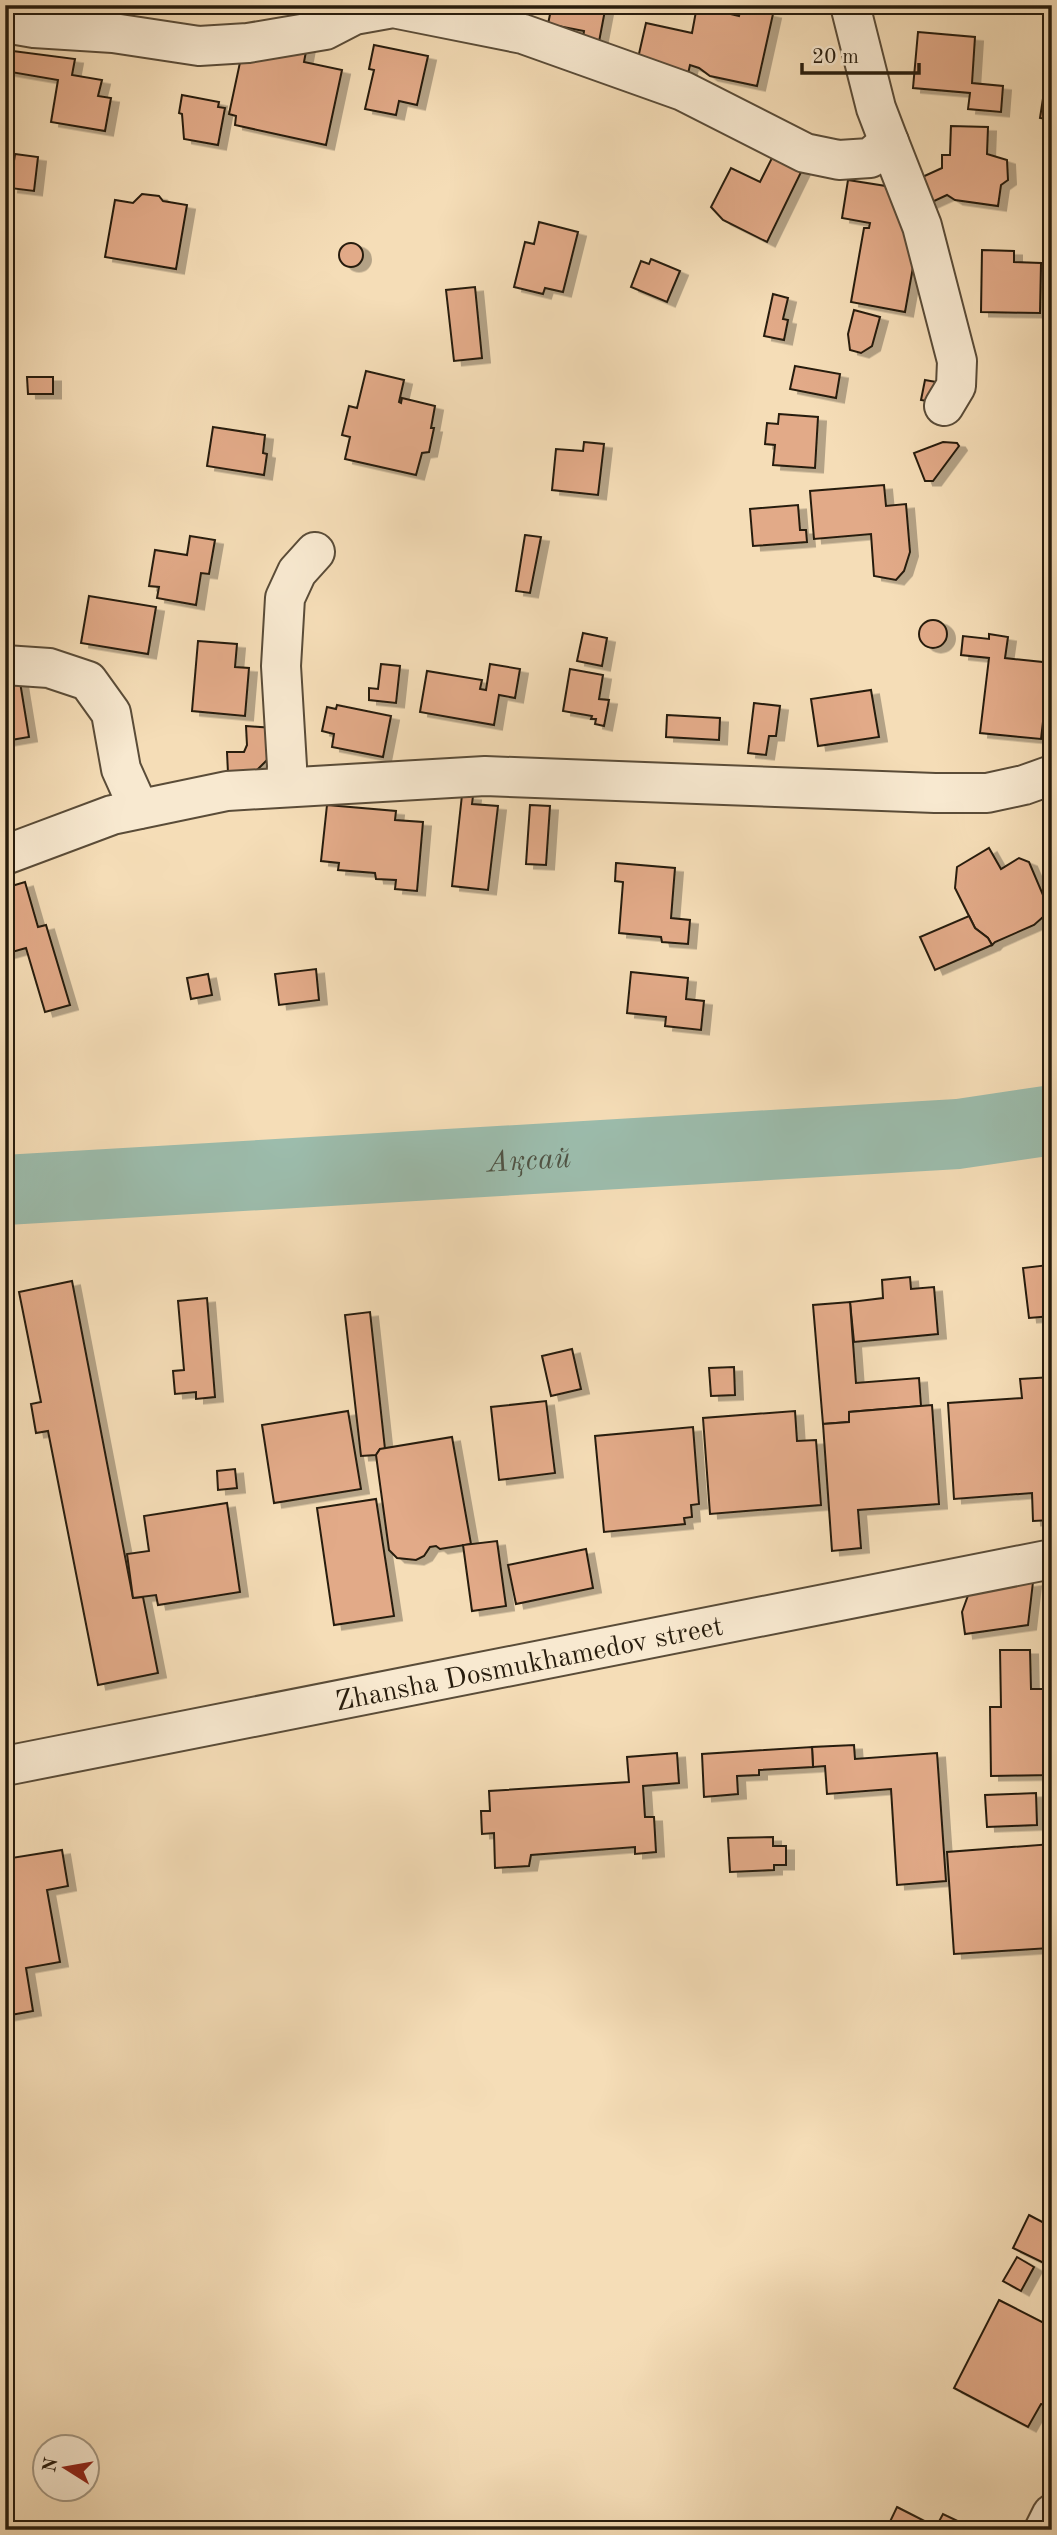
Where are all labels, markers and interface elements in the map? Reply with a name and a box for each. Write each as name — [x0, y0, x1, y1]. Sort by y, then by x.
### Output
scale bar — [802, 32, 919, 76]
text: 20 m — [812, 47, 859, 68]
water label: Ақсай — [484, 1144, 572, 1179]
street label: Zhansha Dosmukhamedov street — [333, 1613, 726, 1717]
north arrow — [32, 2434, 102, 2504]
text: N — [41, 2456, 63, 2474]

